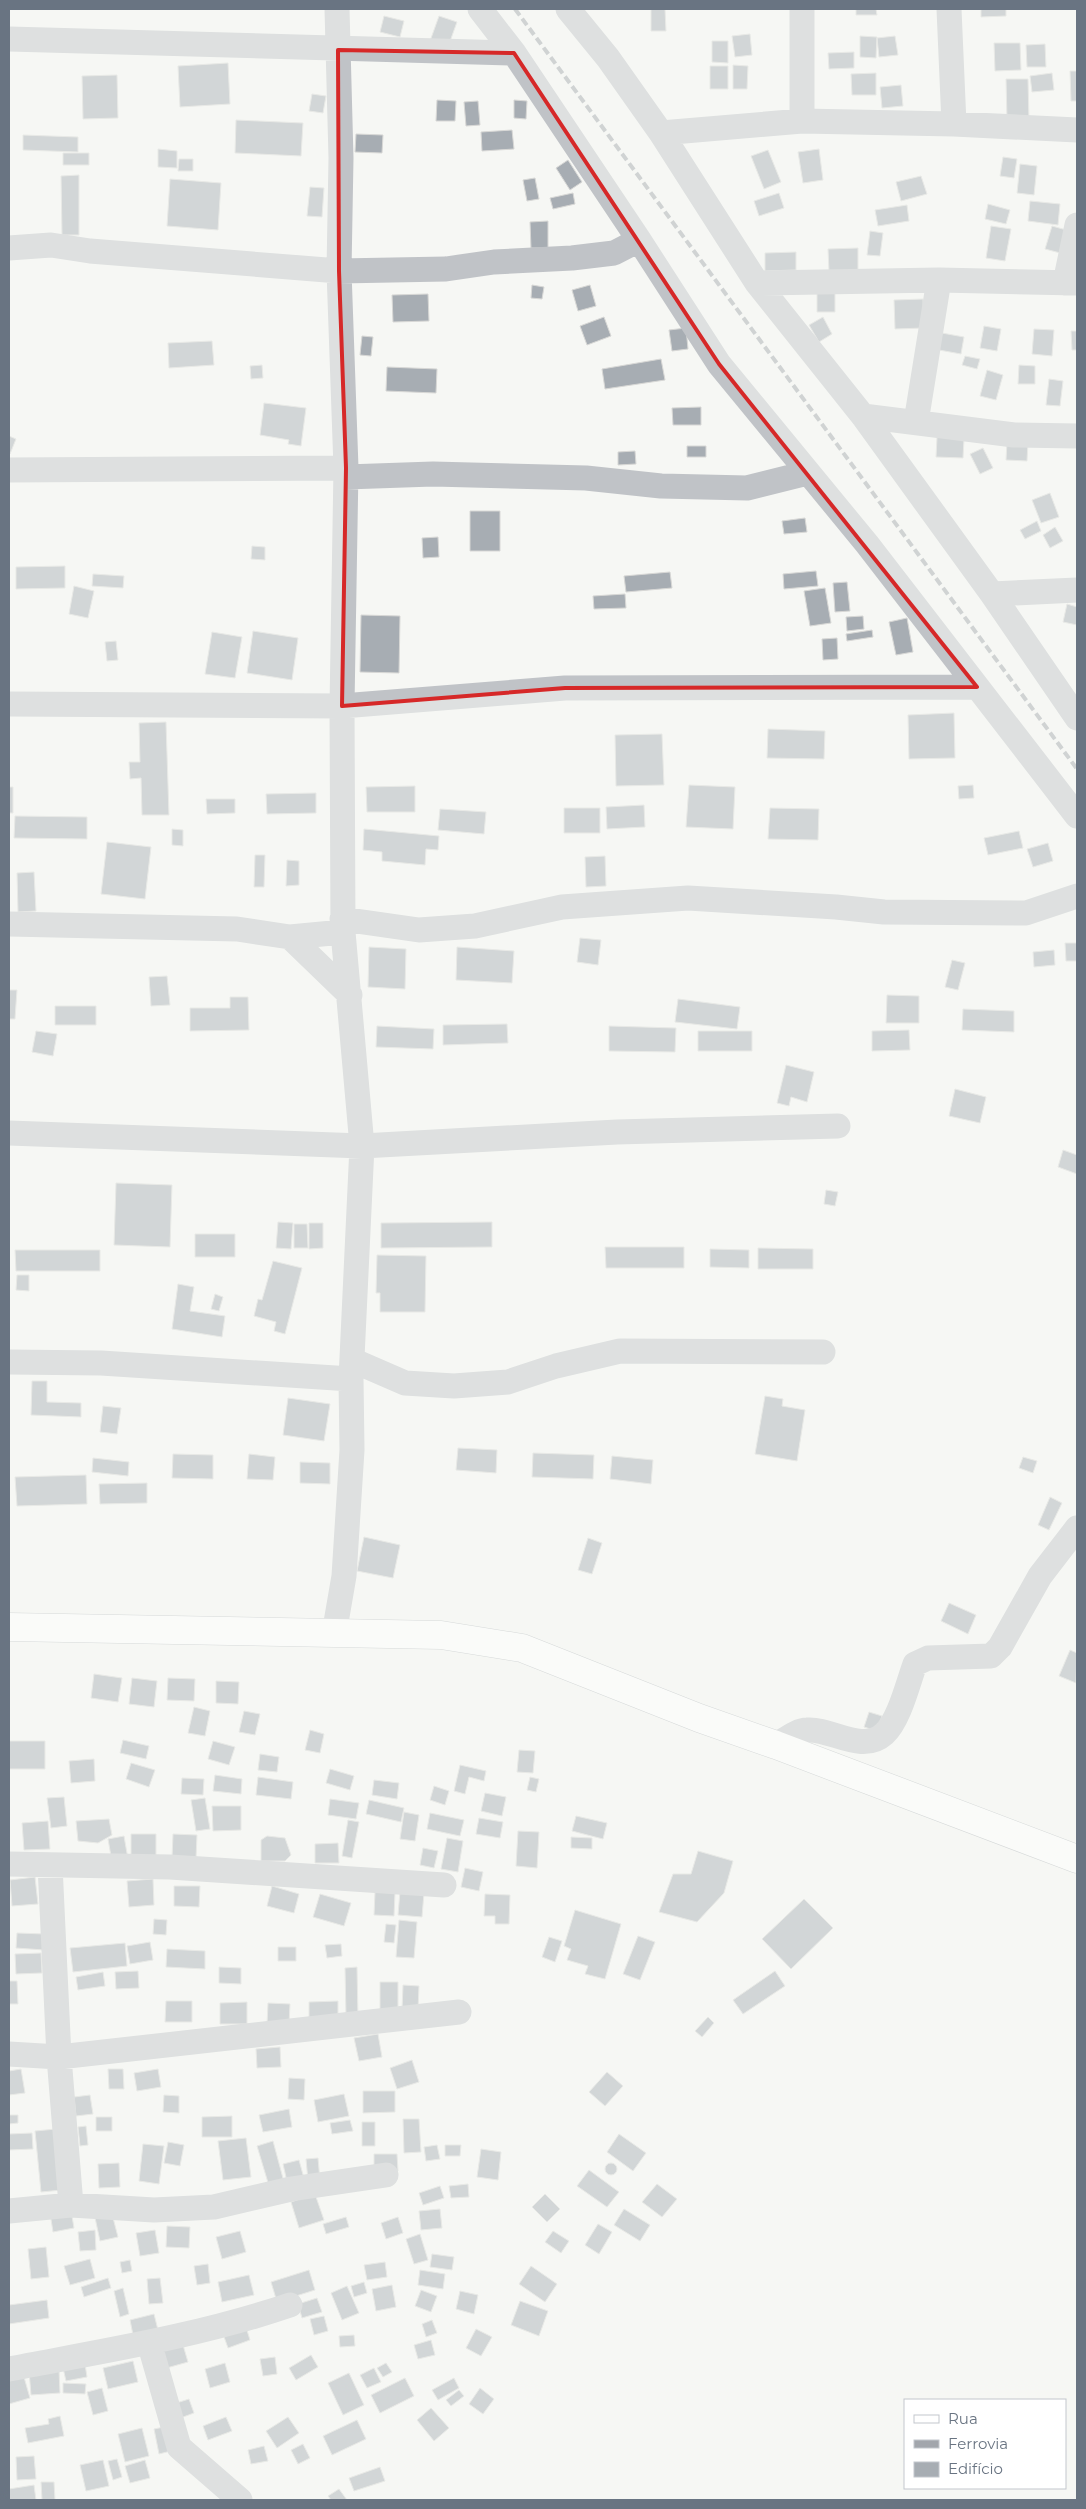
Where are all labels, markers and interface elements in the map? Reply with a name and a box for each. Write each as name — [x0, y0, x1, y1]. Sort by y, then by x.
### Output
legend — [904, 2399, 1066, 2489]
text: Rua — [948, 2409, 978, 2428]
text: Ferrovia — [948, 2434, 1008, 2453]
text: Edifício — [948, 2459, 1003, 2478]

